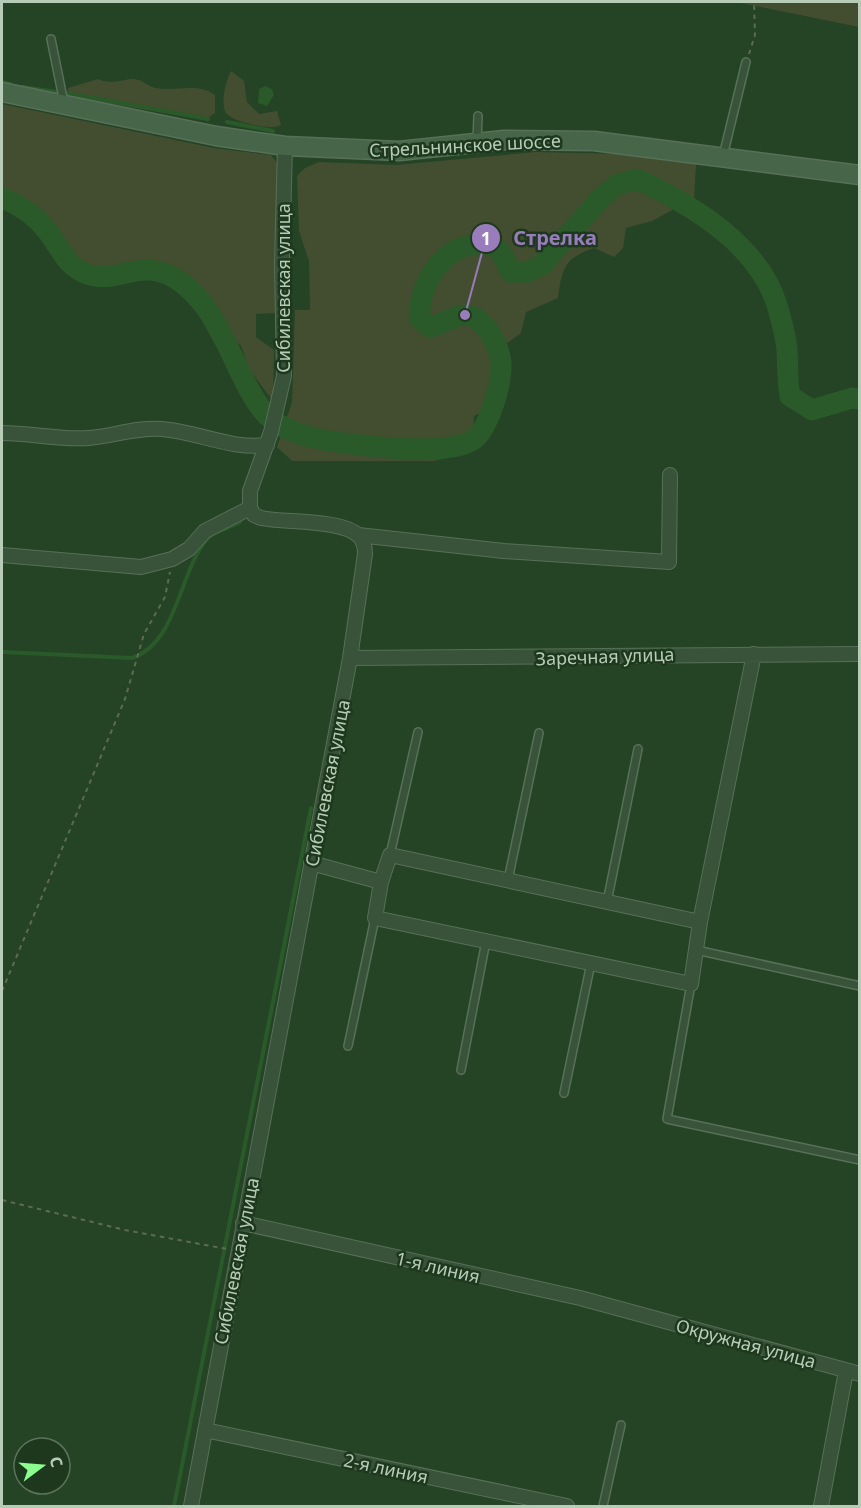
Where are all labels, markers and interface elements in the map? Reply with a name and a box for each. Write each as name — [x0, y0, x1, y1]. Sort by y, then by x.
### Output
street label: Стрельнинское шоссе — [369, 128, 562, 162]
street label: Сибилевская улица — [271, 203, 295, 373]
callout: Стрелка — [471, 219, 609, 257]
text: Стрелка — [513, 224, 597, 251]
text: 1 — [481, 226, 491, 250]
street label: Заречная улица — [535, 642, 675, 670]
street label: Сибилевская улица — [299, 698, 355, 868]
street label: Сибилевская улица — [208, 1176, 264, 1346]
street label: 1-я линия — [394, 1246, 482, 1288]
street label: Окружная улица — [674, 1313, 818, 1373]
north arrow — [12, 1436, 72, 1496]
street label: 2-я линия — [342, 1447, 430, 1489]
text: С — [44, 1454, 68, 1470]

